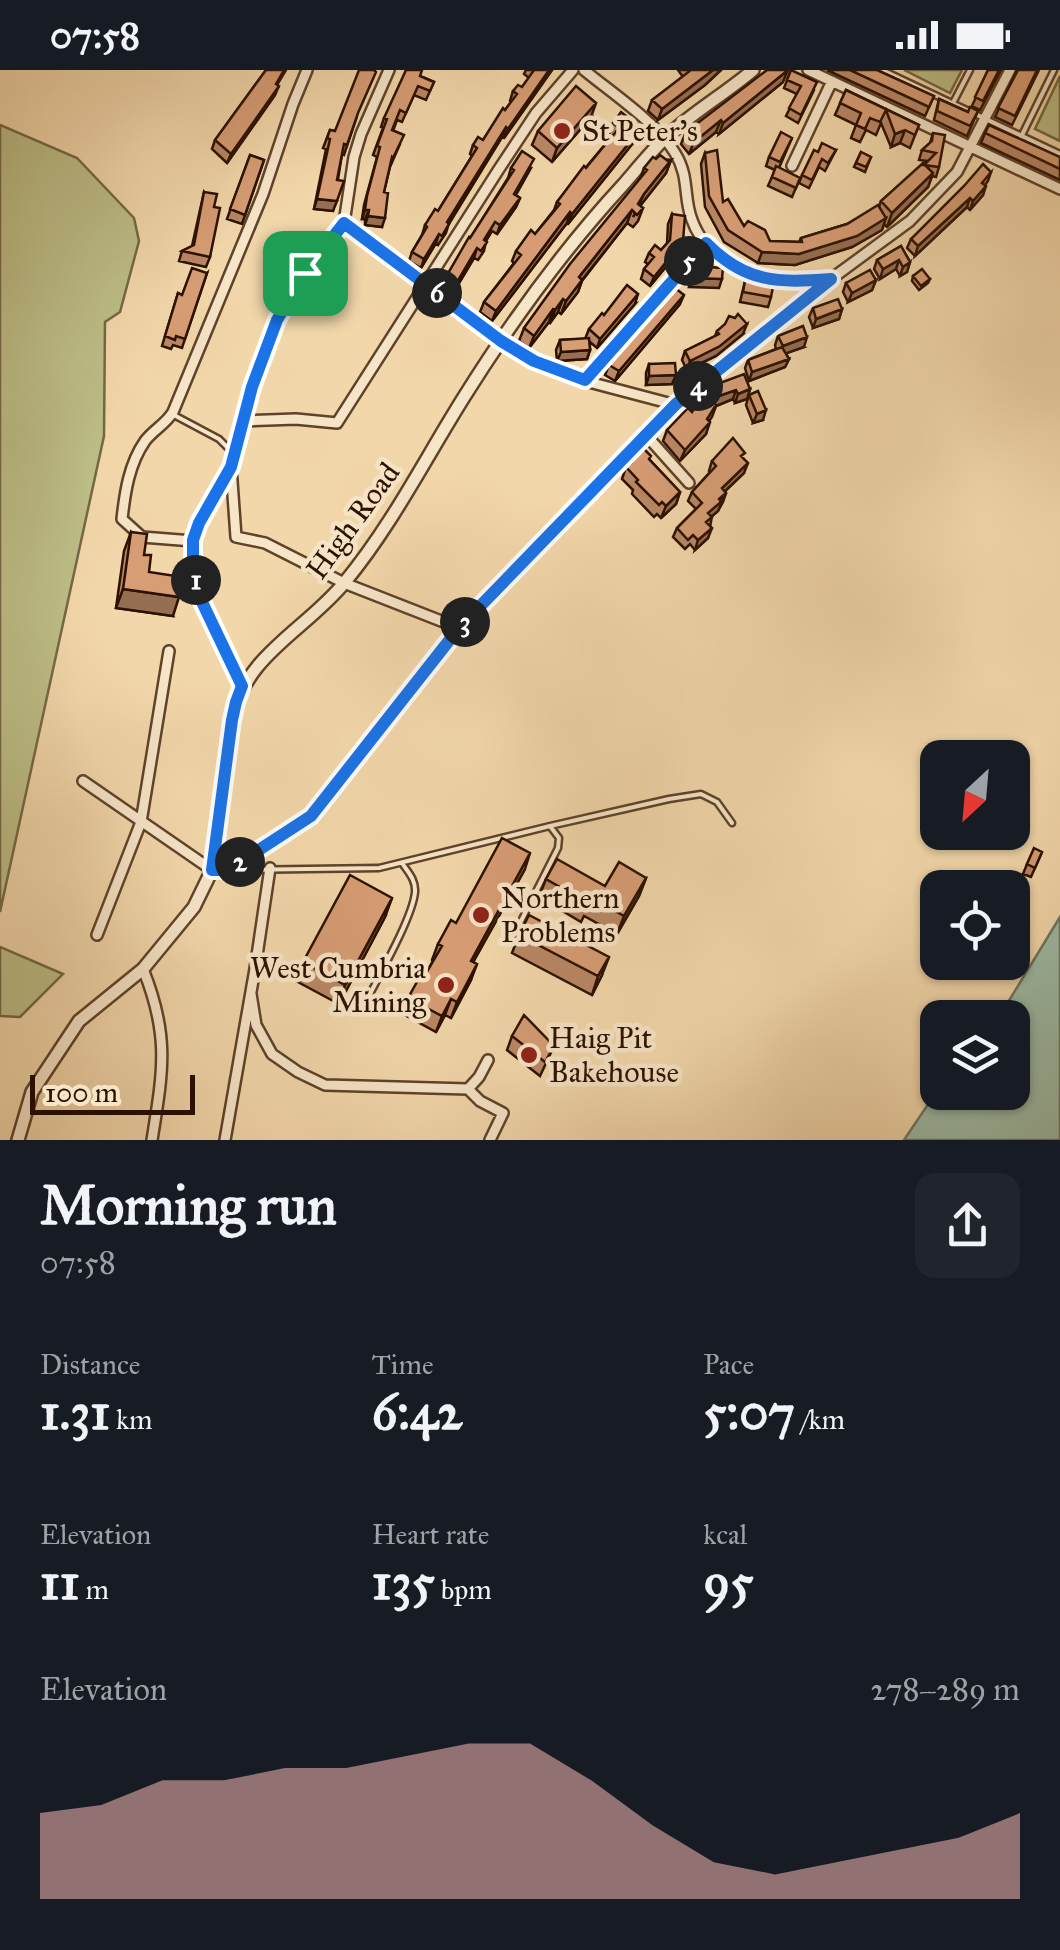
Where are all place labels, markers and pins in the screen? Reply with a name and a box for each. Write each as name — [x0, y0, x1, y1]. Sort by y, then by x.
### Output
place label: St Peter's — [582, 113, 698, 149]
marker: St Peter's — [551, 120, 573, 142]
pin — [263, 231, 348, 316]
pin: 5 — [664, 236, 714, 286]
pin: 6 — [412, 268, 462, 318]
pin: 4 — [673, 361, 723, 411]
pin: 1 — [171, 555, 221, 605]
pin: 3 — [440, 597, 490, 647]
pin: 2 — [215, 837, 265, 887]
place label: Northern Problems — [501, 880, 620, 950]
marker: Northern Problems — [470, 904, 492, 926]
place label: West Cumbria Mining — [250, 950, 427, 1020]
marker: West Cumbria Mining — [435, 974, 457, 996]
place label: Haig Pit Bakehouse — [549, 1020, 679, 1090]
marker: Haig Pit Bakehouse — [518, 1044, 540, 1066]

